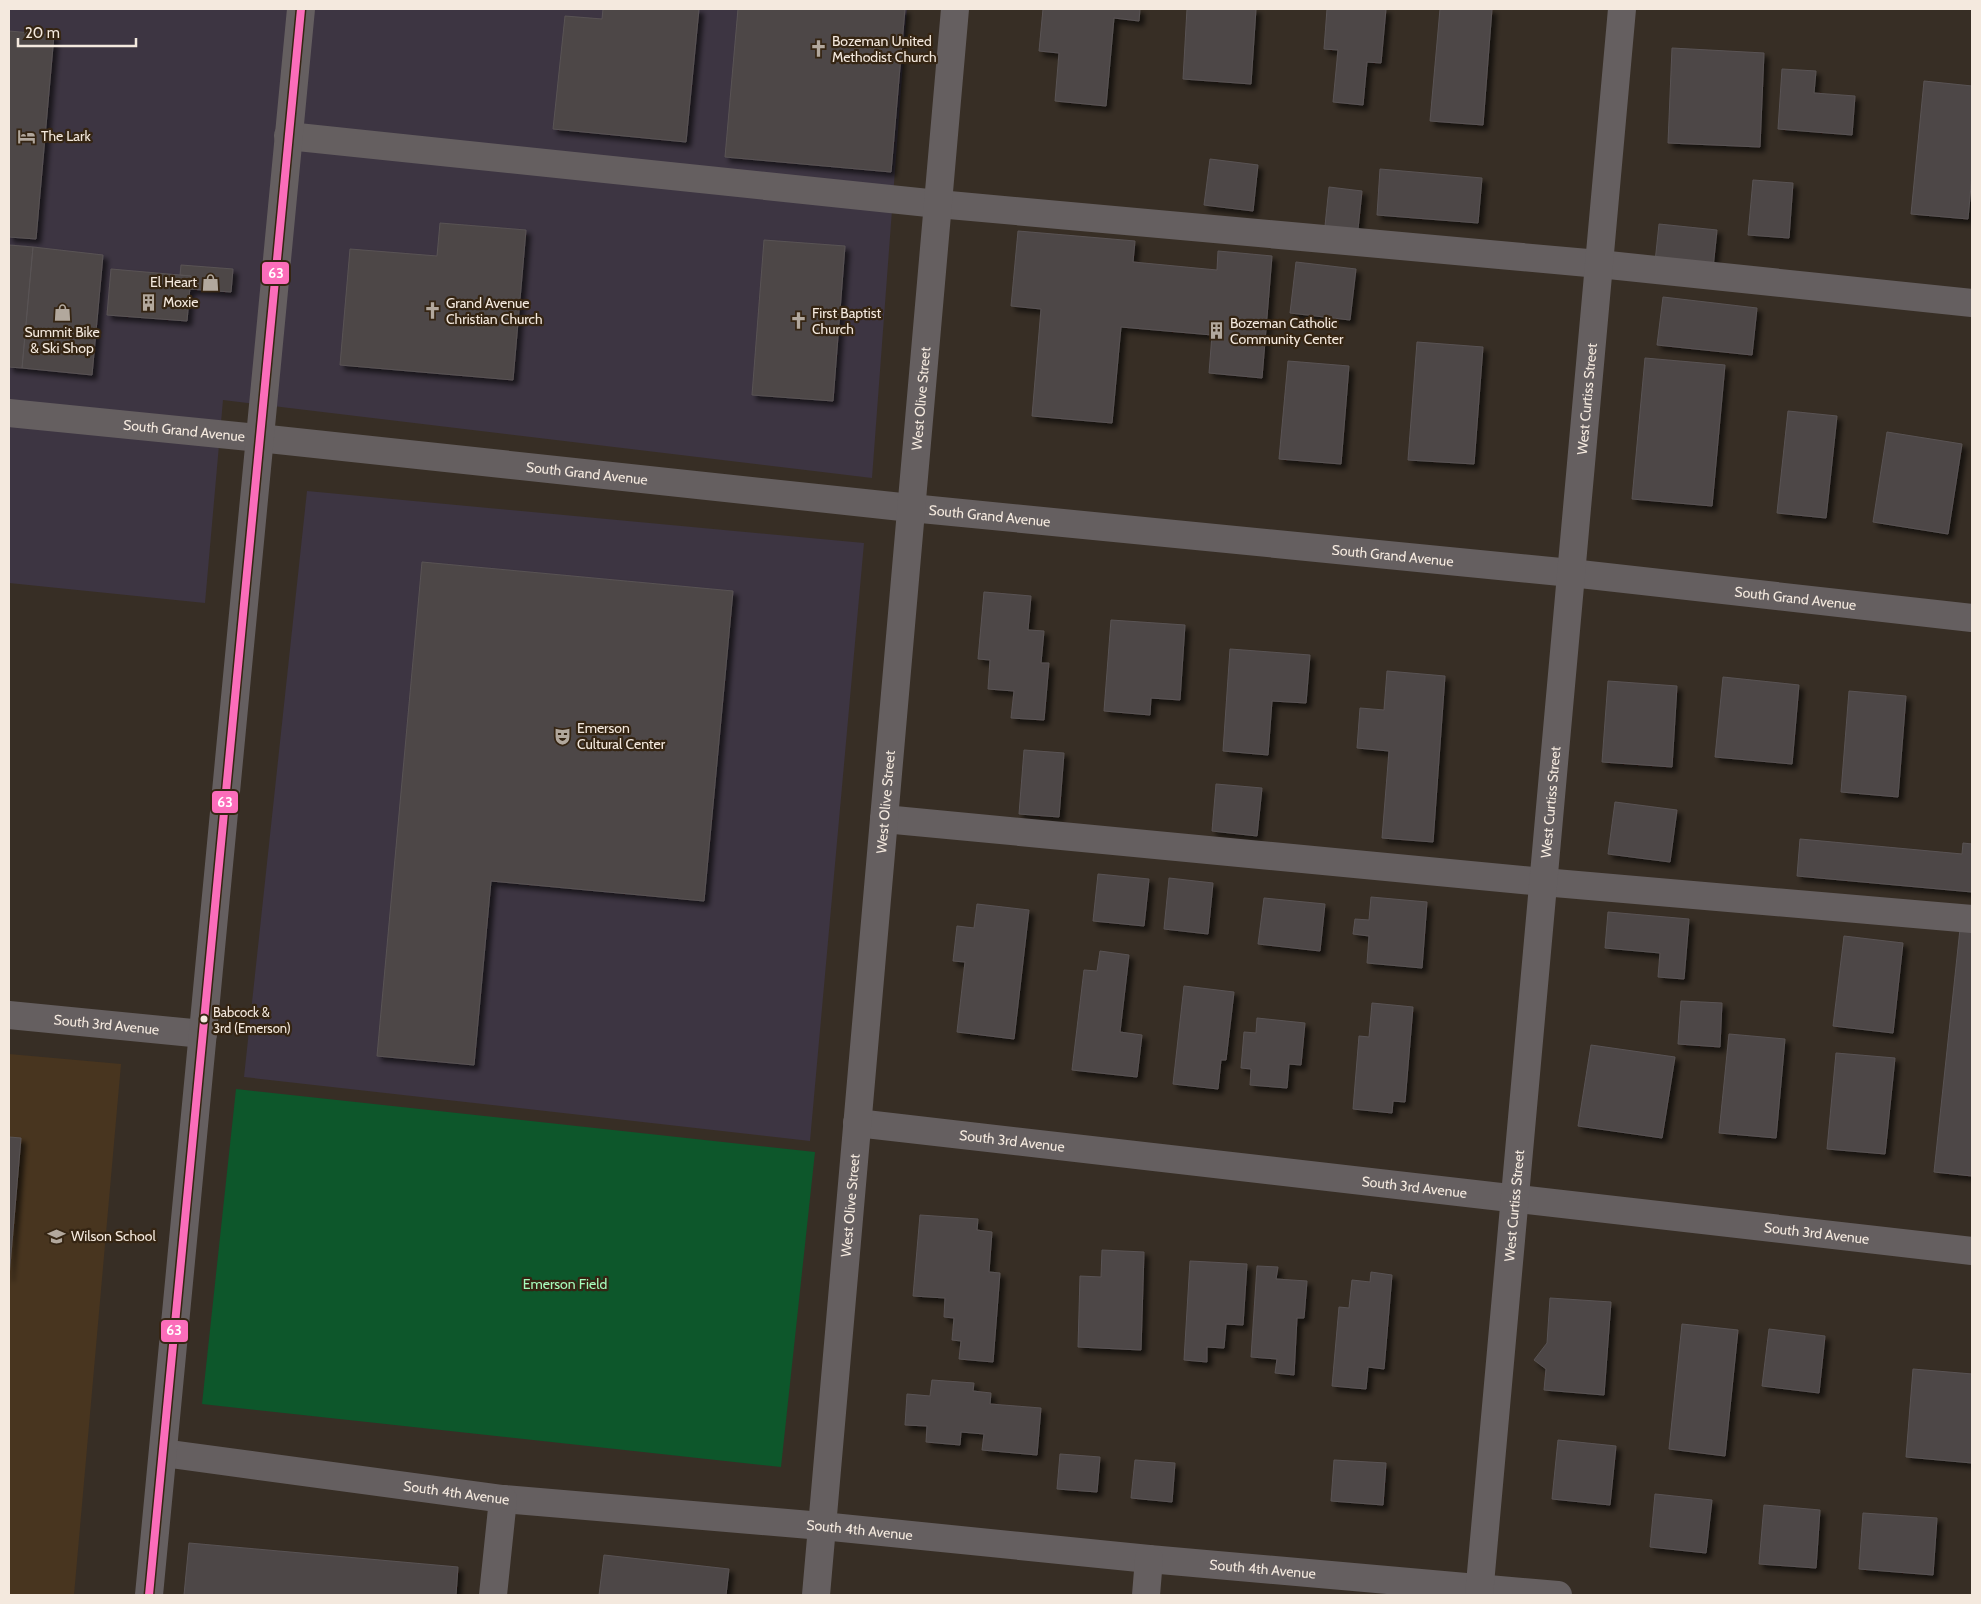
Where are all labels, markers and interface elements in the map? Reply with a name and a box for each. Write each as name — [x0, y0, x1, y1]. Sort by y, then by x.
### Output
scale bar — [18, 15, 135, 47]
text: 20 m — [25, 24, 60, 42]
place label: Bozeman United Methodist Church — [832, 32, 937, 66]
church icon: Bozeman United Methodist Church — [808, 39, 828, 59]
hotel icon: The Lark — [17, 126, 37, 146]
place label: The Lark — [41, 127, 91, 145]
line badge: 63 — [261, 261, 290, 285]
text: 63 — [268, 264, 284, 282]
shop icon: El Heart — [201, 272, 221, 292]
place label: El Heart — [150, 273, 197, 291]
building icon: Moxie — [139, 292, 159, 312]
place label: Moxie — [163, 293, 198, 311]
place label: Grand Avenue Christian Church — [446, 294, 543, 328]
church icon: Grand Avenue Christian Church — [422, 301, 442, 321]
shop icon: Summit Bike & Ski Shop — [52, 302, 72, 322]
place label: First Baptist Church — [812, 304, 882, 338]
church icon: First Baptist Church — [788, 311, 808, 331]
place label: Bozeman Catholic Community Center — [1230, 314, 1344, 348]
building icon: Bozeman Catholic Community Center — [1206, 321, 1226, 341]
place label: Summit Bike & Ski Shop — [24, 323, 100, 357]
street label: West Curtiss Street — [1573, 342, 1601, 456]
street label: West Olive Street — [907, 346, 934, 451]
street label: South Grand Avenue — [122, 415, 246, 446]
street label: South Grand Avenue — [525, 458, 649, 489]
street label: South Grand Avenue — [928, 501, 1051, 531]
street label: South Grand Avenue — [1331, 540, 1454, 570]
street label: South Grand Avenue — [1734, 582, 1857, 614]
place label: Emerson Cultural Center — [577, 719, 666, 753]
theatre icon: Emerson Cultural Center — [553, 726, 573, 746]
street label: West Curtiss Street — [1536, 745, 1565, 859]
street label: West Olive Street — [872, 749, 899, 854]
line badge: 63 — [211, 790, 239, 814]
text: 63 — [217, 793, 233, 811]
place label: Babcock & 3rd (Emerson) — [213, 1004, 291, 1036]
street label: South 3rd Avenue — [53, 1010, 160, 1039]
marker: Babcock & 3rd (Emerson) — [199, 1014, 209, 1024]
street label: South 3rd Avenue — [958, 1126, 1066, 1156]
street label: West Curtiss Street — [1500, 1149, 1528, 1262]
street label: West Olive Street — [837, 1153, 864, 1258]
street label: South 3rd Avenue — [1361, 1172, 1468, 1202]
street label: South 3rd Avenue — [1763, 1218, 1870, 1248]
school or university icon: Wilson School — [47, 1226, 67, 1246]
place label: Wilson School — [71, 1227, 156, 1245]
park label: Emerson Field — [523, 1275, 607, 1293]
line badge: 63 — [160, 1319, 189, 1343]
text: 63 — [166, 1321, 182, 1339]
street label: South 4th Avenue — [402, 1477, 510, 1508]
street label: South 4th Avenue — [806, 1516, 914, 1544]
street label: South 4th Avenue — [1209, 1555, 1317, 1583]

